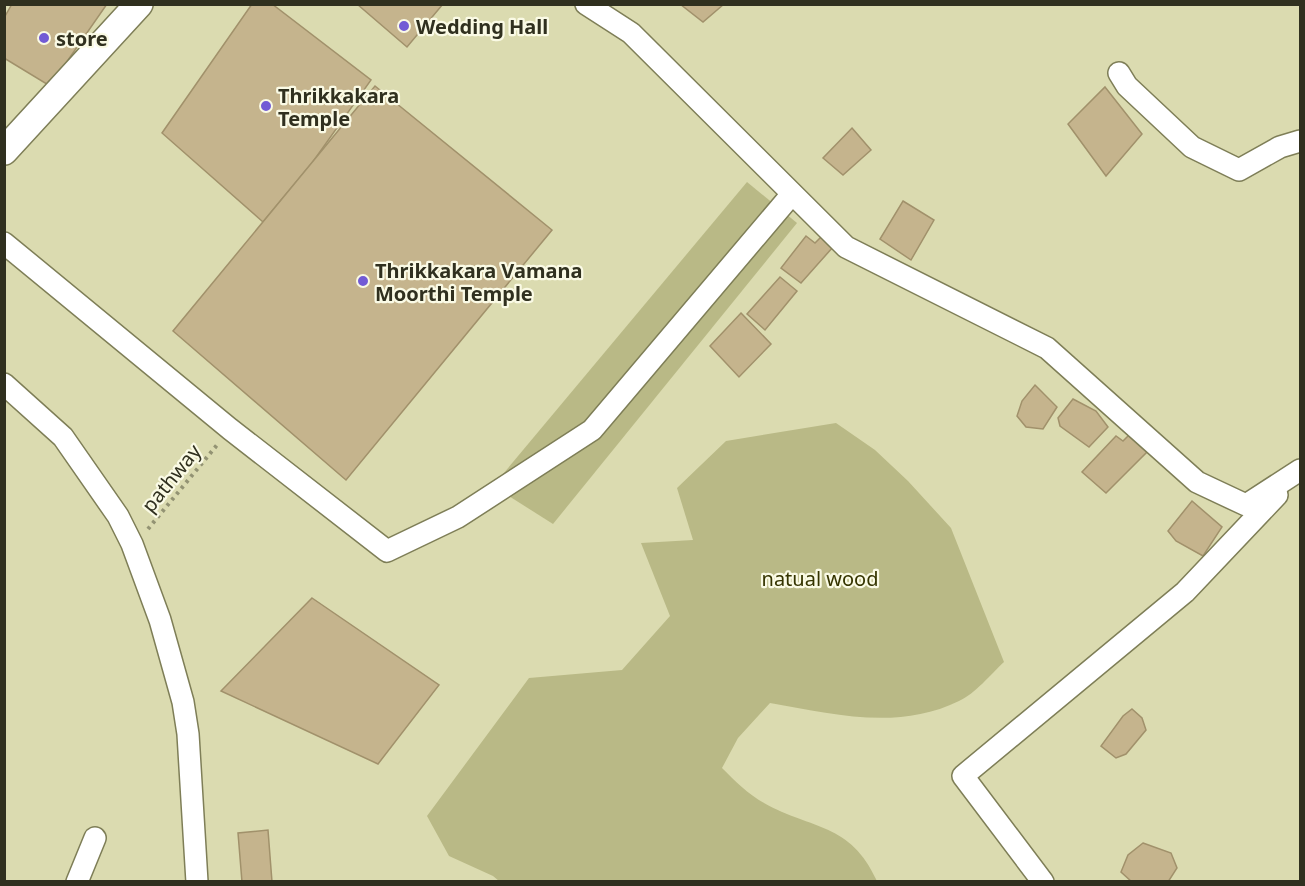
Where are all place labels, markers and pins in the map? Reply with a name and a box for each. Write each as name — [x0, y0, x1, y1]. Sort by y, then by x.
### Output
place label: Wedding Hall — [416, 13, 548, 40]
marker: Wedding Hall — [397, 19, 411, 33]
place label: store — [56, 25, 108, 52]
marker: store — [37, 31, 51, 45]
place label: Thrikkakara Temple — [278, 82, 399, 132]
marker: Thrikkakara Temple — [259, 99, 273, 113]
place label: Thrikkakara Vamana Moorthi Temple — [375, 257, 582, 307]
marker: Thrikkakara Vamana Moorthi Temple — [356, 274, 370, 288]

